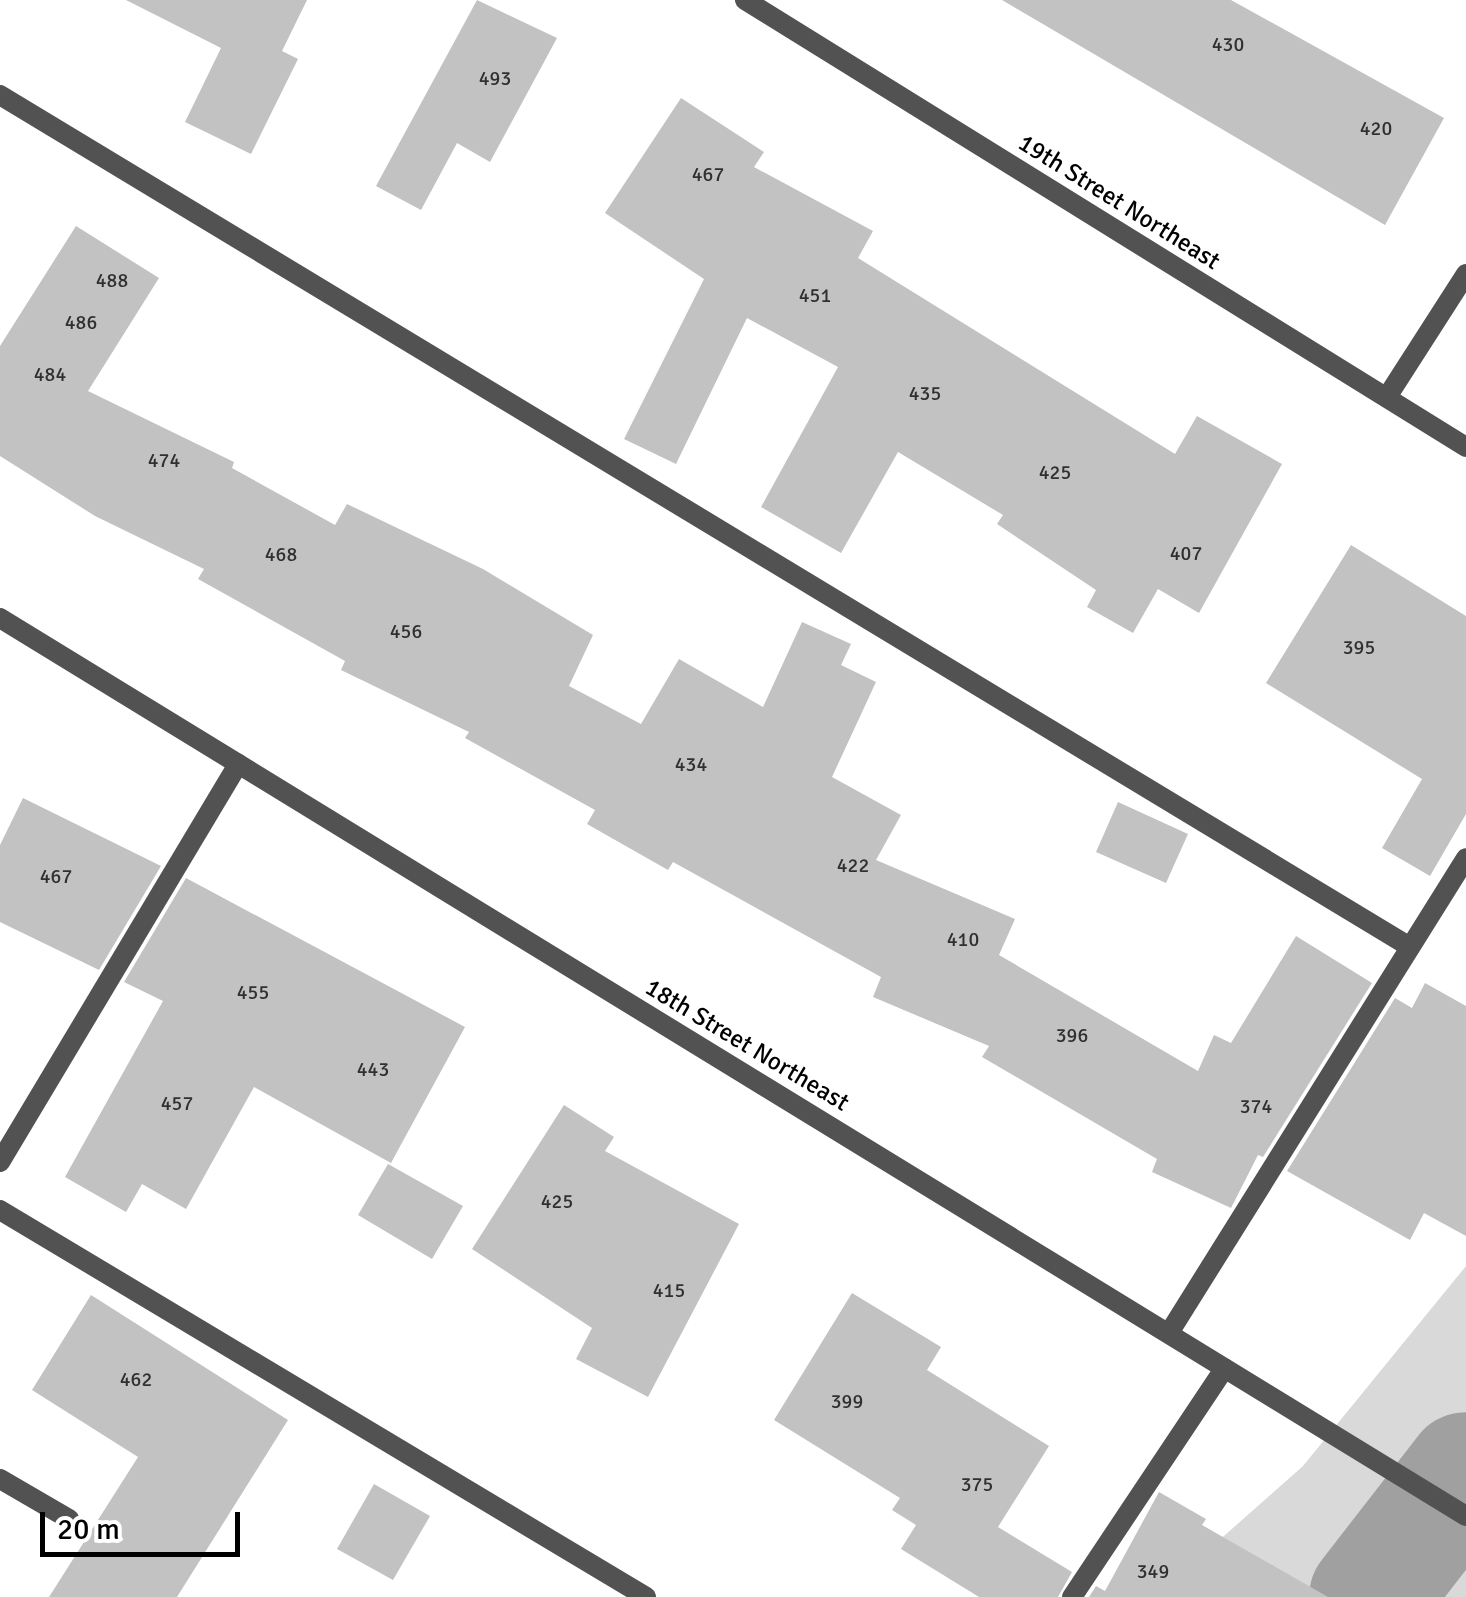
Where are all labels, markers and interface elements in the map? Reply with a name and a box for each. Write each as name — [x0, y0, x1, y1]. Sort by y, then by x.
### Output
house number: 430 — [1212, 32, 1244, 56]
house number: 493 — [479, 66, 511, 90]
house number: 420 — [1360, 116, 1392, 140]
street label: 19th Street Northeast — [1012, 128, 1226, 276]
house number: 467 — [692, 162, 724, 186]
house number: 488 — [96, 268, 128, 292]
house number: 451 — [799, 283, 831, 307]
house number: 486 — [65, 310, 97, 334]
house number: 484 — [34, 362, 66, 386]
house number: 435 — [909, 381, 941, 405]
house number: 474 — [148, 448, 180, 472]
house number: 425 — [1039, 460, 1071, 484]
house number: 407 — [1170, 541, 1202, 565]
house number: 468 — [265, 542, 297, 566]
house number: 456 — [390, 619, 422, 643]
house number: 395 — [1343, 635, 1375, 659]
house number: 434 — [675, 752, 707, 776]
house number: 422 — [837, 853, 869, 877]
house number: 467 — [40, 864, 72, 888]
house number: 410 — [947, 927, 979, 951]
street label: 18th Street Northeast — [640, 972, 854, 1118]
house number: 455 — [237, 980, 269, 1004]
house number: 396 — [1056, 1023, 1088, 1047]
house number: 443 — [357, 1057, 389, 1081]
house number: 457 — [161, 1091, 193, 1115]
house number: 374 — [1240, 1094, 1272, 1118]
house number: 425 — [541, 1189, 573, 1213]
house number: 415 — [653, 1278, 685, 1302]
house number: 462 — [120, 1367, 152, 1391]
house number: 399 — [831, 1389, 863, 1413]
house number: 375 — [961, 1472, 993, 1496]
scale bar — [45, 1492, 245, 1554]
text: 20 m — [57, 1511, 120, 1548]
house number: 349 — [1137, 1559, 1169, 1583]

